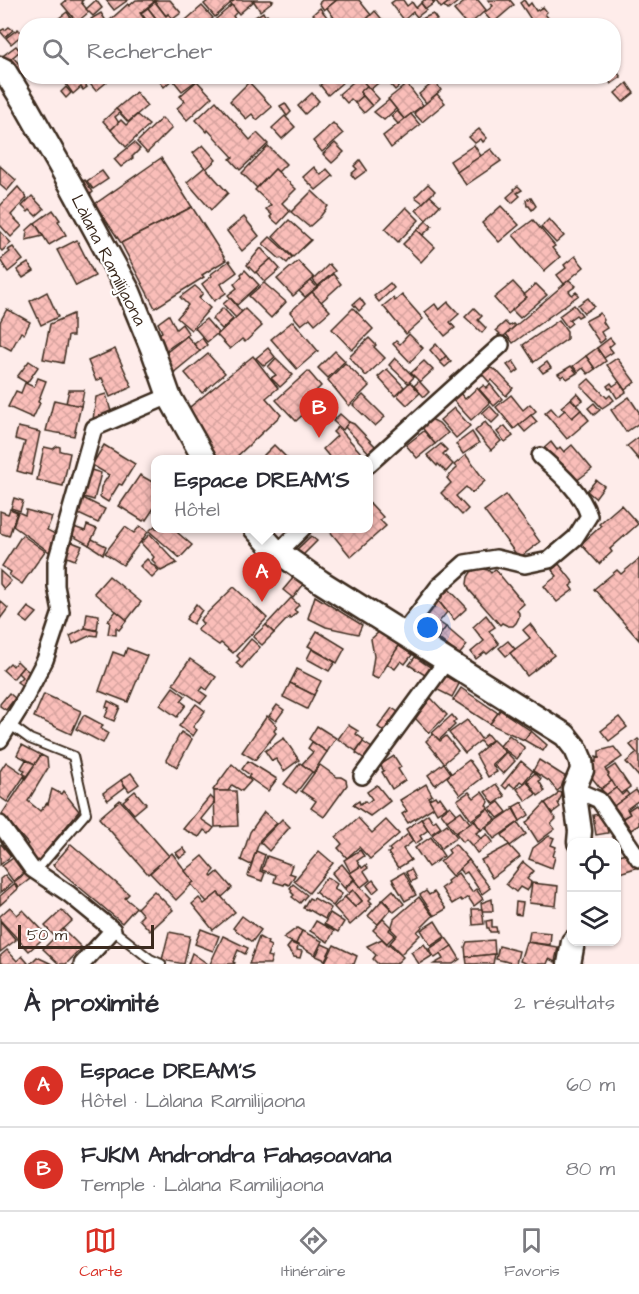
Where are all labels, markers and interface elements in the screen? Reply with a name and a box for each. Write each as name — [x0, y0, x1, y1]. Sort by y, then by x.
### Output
search box — [18, 18, 621, 84]
icon: search — [39, 35, 72, 68]
text: Rechercher — [87, 36, 212, 67]
street label: Làlana Ramilijaona — [65, 190, 152, 330]
pin: B — [300, 388, 338, 438]
popup — [151, 455, 373, 533]
text: Espace DREAM'S — [174, 465, 350, 496]
text: Hôtel — [174, 496, 220, 524]
pin: A — [242, 552, 282, 602]
your location — [413, 613, 442, 642]
map controls — [567, 838, 621, 946]
button: locate — [567, 838, 621, 892]
button: layers — [567, 892, 621, 946]
scale bar — [18, 922, 154, 950]
text: 50 m — [27, 924, 67, 946]
text: À proximité — [24, 985, 159, 1021]
text: 2 résultats — [514, 989, 615, 1017]
text: Espace DREAM'S — [81, 1056, 256, 1087]
text: A — [37, 1071, 50, 1099]
text: 60 m — [566, 1071, 615, 1099]
text: Hôtel · Làlana Ramilijaona — [81, 1087, 305, 1115]
text: FJKM Androndra Fahasoavana — [81, 1140, 391, 1171]
text: B — [36, 1155, 51, 1183]
text: 80 m — [566, 1155, 615, 1183]
text: Temple · Làlana Ramilijaona — [81, 1171, 324, 1199]
tab: Carte — [79, 1224, 123, 1282]
tab: Itinéraire — [281, 1224, 346, 1282]
tab: Favoris — [504, 1224, 560, 1282]

